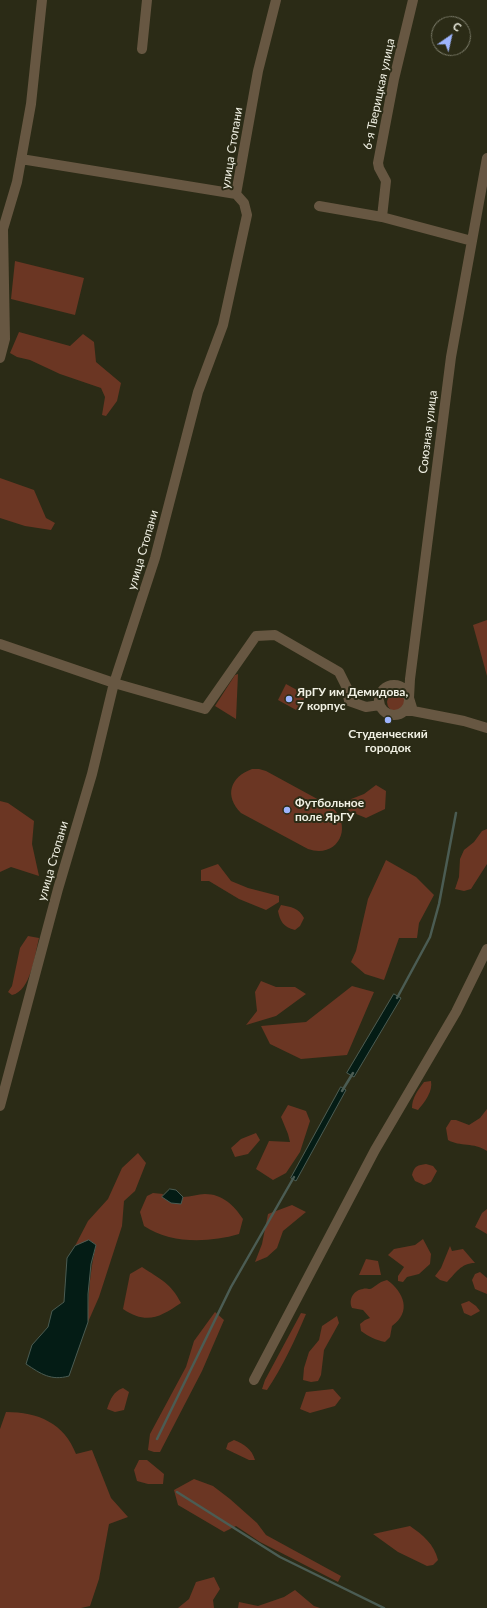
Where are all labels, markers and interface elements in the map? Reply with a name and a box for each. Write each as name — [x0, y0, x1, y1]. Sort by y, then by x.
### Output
north arrow — [431, 16, 471, 56]
text: С — [451, 19, 464, 34]
street label: 6-я Тверицкая улица — [360, 37, 398, 151]
street label: улица Стопани — [218, 106, 246, 190]
street label: Союзная улица — [416, 390, 440, 474]
street label: улица Стопани — [125, 508, 161, 592]
place label: ЯрГУ им Демидова, 7 корпус — [297, 685, 408, 713]
marker: ЯрГУ им Демидова, 7 корпус — [284, 694, 294, 704]
marker: Студенческий городок — [383, 715, 393, 725]
place label: Студенческий городок — [348, 727, 428, 755]
place label: Футбольное поле ЯрГУ — [295, 796, 364, 824]
marker: Футбольное поле ЯрГУ — [282, 805, 292, 815]
street label: улица Стопани — [35, 819, 71, 903]

